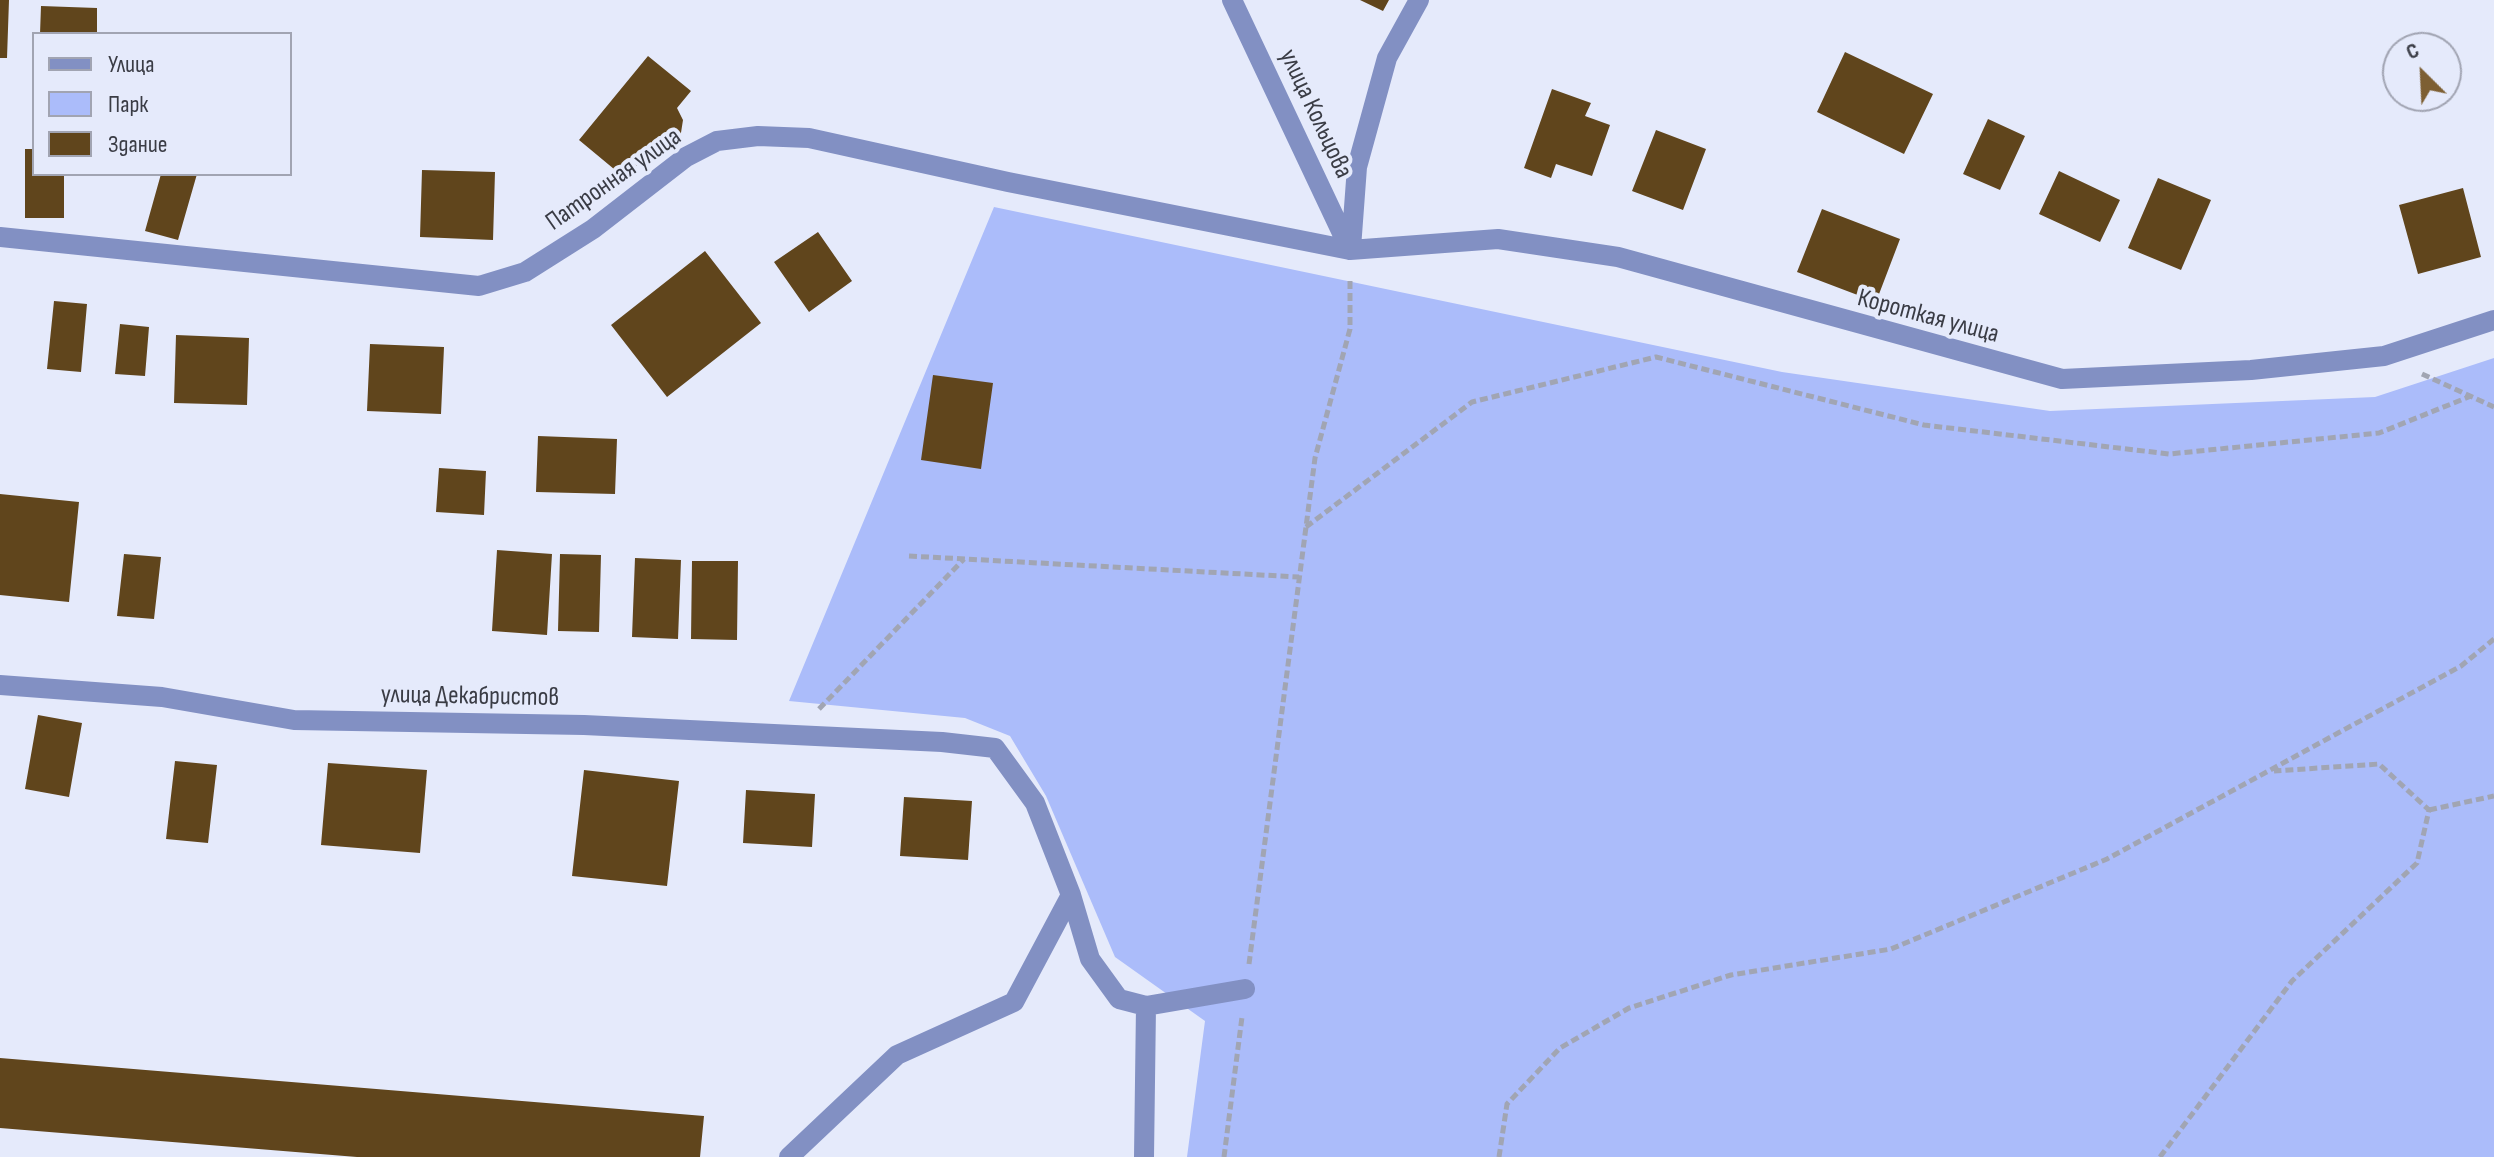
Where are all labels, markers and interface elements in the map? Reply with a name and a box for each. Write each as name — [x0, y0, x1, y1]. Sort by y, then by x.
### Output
legend — [32, 32, 292, 176]
north arrow — [2382, 32, 2462, 112]
text: С — [2402, 37, 2423, 66]
street label: улица Кольцова — [1272, 45, 1358, 183]
text: Улица — [108, 50, 154, 79]
text: Парк — [108, 90, 148, 119]
street label: Патронная улица — [540, 122, 688, 238]
text: Здание — [108, 130, 167, 159]
street label: Короткая улица — [1854, 283, 2002, 351]
street label: улица Декабристов — [380, 680, 560, 714]

